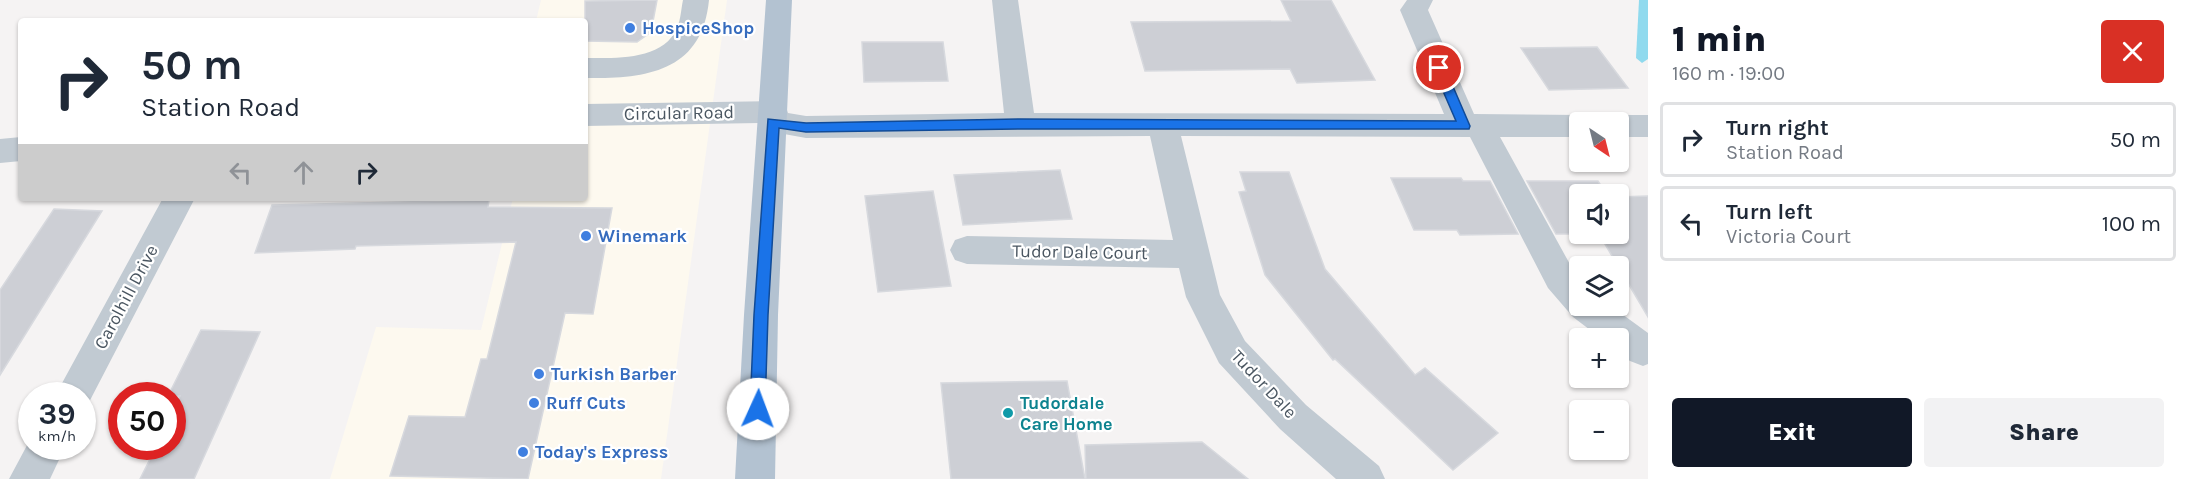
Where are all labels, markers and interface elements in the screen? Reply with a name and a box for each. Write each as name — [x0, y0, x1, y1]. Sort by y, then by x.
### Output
place label: HospiceShop — [642, 17, 754, 39]
text: 1 min — [1672, 18, 1766, 60]
button: close — [2101, 20, 2164, 83]
marker: HospiceShop — [623, 21, 637, 35]
text: 50 m — [141, 40, 243, 90]
icon: right — [42, 42, 120, 120]
pin — [1413, 42, 1464, 93]
icon: arrive — [1422, 51, 1455, 84]
text: 160 m · 19:00 — [1672, 62, 1785, 85]
text: Station Road — [141, 91, 300, 123]
street label: Circular Road — [624, 101, 734, 125]
north arrow — [1569, 112, 1629, 172]
map controls — [1569, 112, 1629, 460]
text: Turn right — [1726, 115, 1829, 141]
icon: right — [1675, 123, 1708, 156]
text: 50 m — [2110, 127, 2161, 153]
text: Station Road — [1726, 141, 1844, 164]
icon: left — [224, 156, 257, 189]
icon: ahead — [287, 156, 320, 189]
icon: right — [350, 156, 383, 189]
button: sound — [1569, 184, 1629, 244]
text: Turn left — [1726, 199, 1813, 225]
icon: left — [1675, 207, 1708, 240]
text: 100 m — [2102, 211, 2161, 237]
place label: Winemark — [598, 225, 687, 247]
text: Victoria Court — [1726, 225, 1851, 248]
marker: Winemark — [579, 229, 593, 243]
street label: Tudor Dale Court — [1012, 240, 1148, 264]
street label: Carolhill Drive — [89, 241, 163, 353]
button: layers — [1569, 256, 1629, 316]
button: + — [1569, 328, 1629, 388]
street label: Tudor Dale — [1227, 345, 1301, 423]
place label: Turkish Barber — [551, 363, 676, 385]
marker: Turkish Barber — [532, 367, 546, 381]
position arrow — [726, 377, 790, 441]
speed limit sign: 50 — [108, 382, 186, 460]
place label: Ruff Cuts — [546, 392, 626, 414]
place label: Tudordale Care Home — [1020, 392, 1113, 435]
text: 39 — [39, 396, 75, 432]
marker: Ruff Cuts — [527, 396, 541, 410]
button: Exit — [1672, 398, 1912, 467]
button: Share — [1924, 398, 2164, 467]
button: − — [1569, 400, 1629, 460]
marker: Tudordale Care Home — [1001, 406, 1015, 420]
text: km/h — [38, 427, 76, 445]
place label: Today's Express — [535, 441, 668, 463]
marker: Today's Express — [516, 445, 530, 459]

